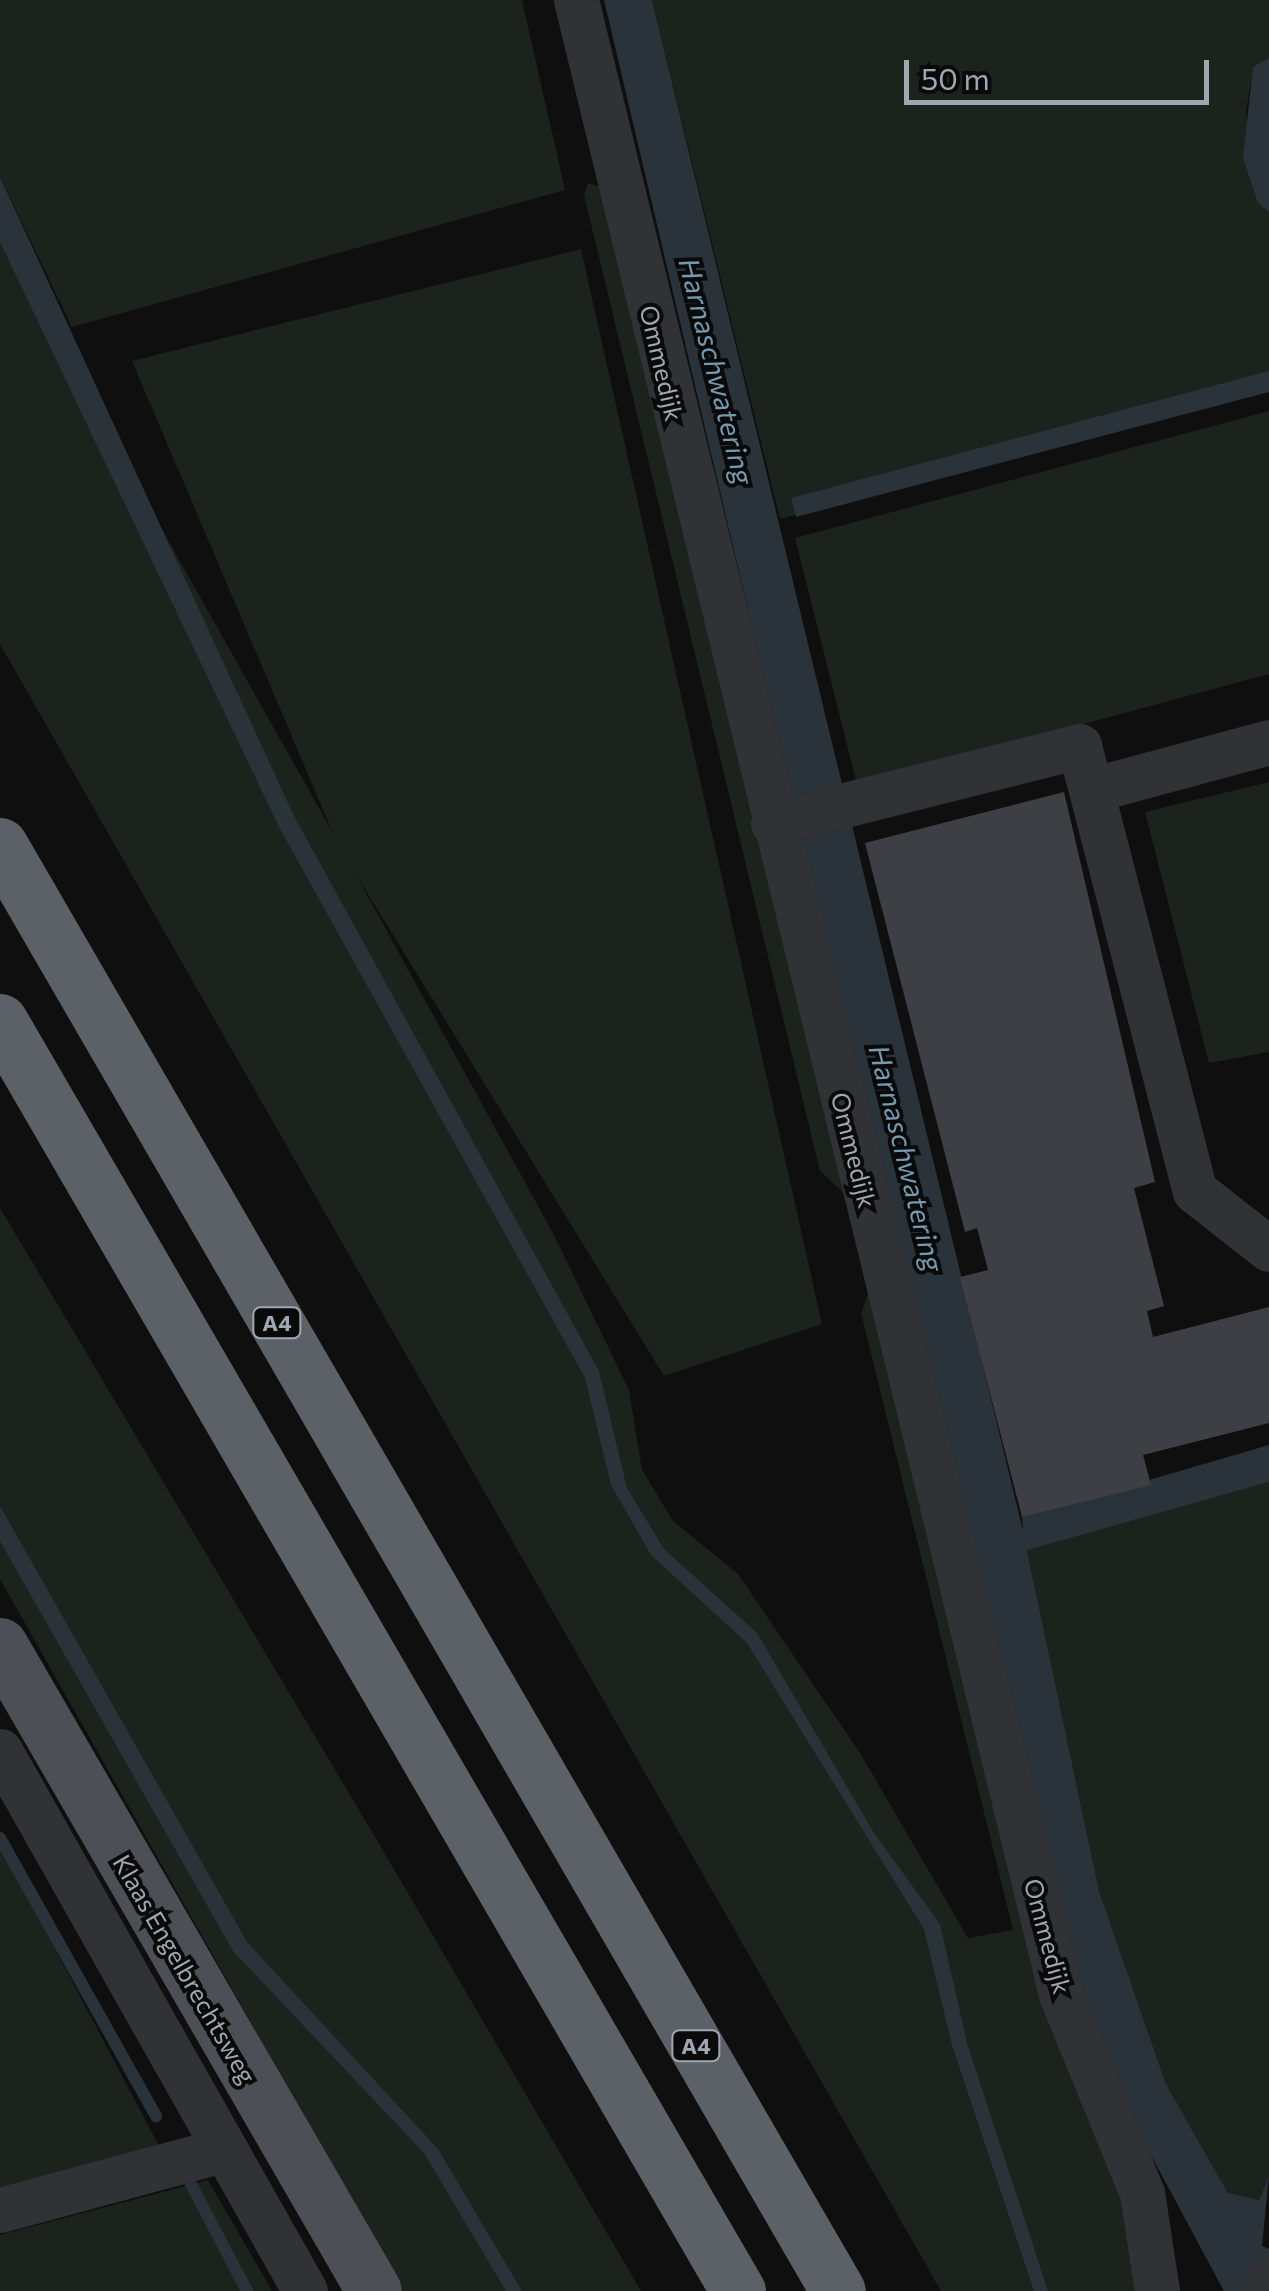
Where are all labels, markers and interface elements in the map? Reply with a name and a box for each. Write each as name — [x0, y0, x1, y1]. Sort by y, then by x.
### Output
scale bar — [909, 40, 1214, 102]
text: 50 m — [921, 59, 990, 96]
water label: Harnaschwatering — [673, 254, 761, 488]
street label: Ommedijk — [634, 302, 690, 424]
water label: Harnaschwatering — [863, 1041, 951, 1275]
street label: Ommedijk — [825, 1089, 883, 1211]
road number: A4 — [252, 1306, 302, 1340]
street label: Klaas Engelbrechtsweg — [107, 1849, 263, 2089]
street label: Ommedijk — [1018, 1875, 1078, 1997]
road number: A4 — [671, 2029, 721, 2063]

